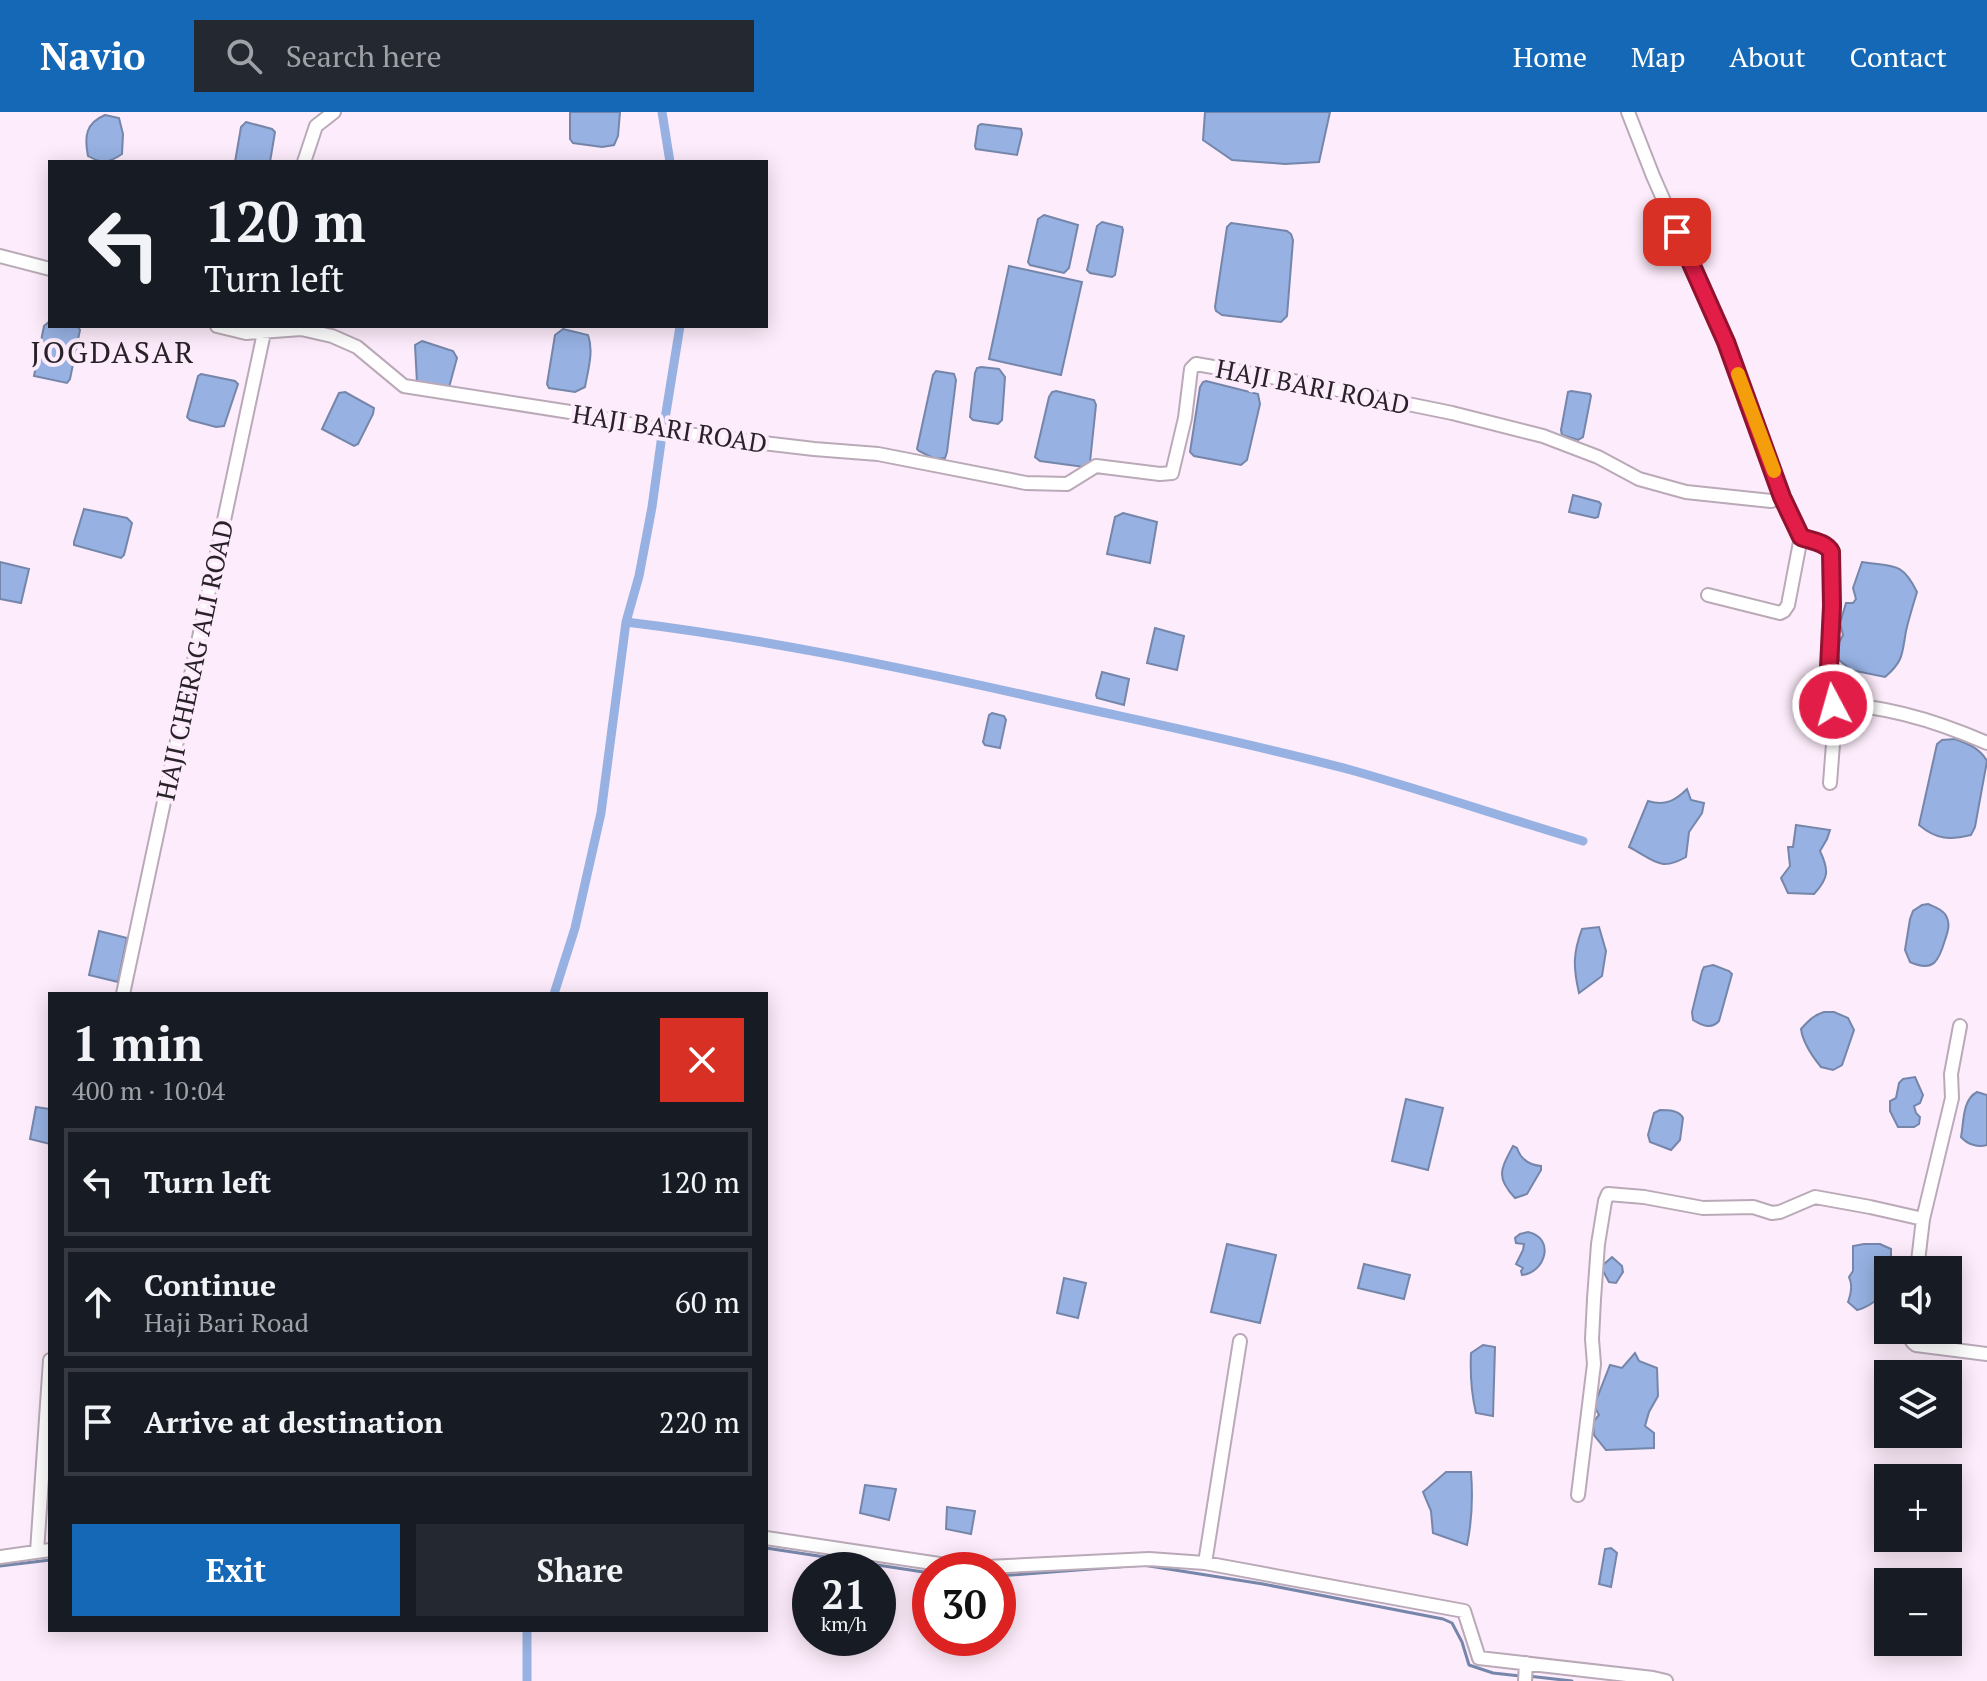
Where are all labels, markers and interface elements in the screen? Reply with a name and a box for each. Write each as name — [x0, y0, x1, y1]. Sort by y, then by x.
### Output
search box — [194, 20, 754, 92]
text: Navio — [40, 31, 146, 81]
icon: search — [222, 34, 266, 78]
text: Search here — [286, 36, 442, 76]
text: Home — [1513, 38, 1587, 75]
text: Map — [1631, 38, 1685, 75]
text: About — [1729, 38, 1806, 75]
text: Contact — [1850, 38, 1947, 75]
text: 120 m — [204, 184, 366, 258]
icon: left — [72, 192, 176, 296]
pin — [1643, 198, 1711, 266]
icon: arrive — [1655, 210, 1699, 254]
text: Turn left — [204, 255, 344, 302]
district label: JOGDASAR — [31, 332, 195, 372]
street label: HAJI BARI ROAD — [1213, 351, 1413, 421]
street label: HAJI BARI ROAD — [570, 396, 770, 460]
street label: HAJI CHERAG ALI ROAD — [148, 517, 240, 803]
position arrow — [1791, 663, 1875, 747]
text: 1 min — [72, 1011, 203, 1075]
button: close — [660, 1018, 744, 1102]
text: 400 m · 10:04 — [72, 1073, 225, 1107]
icon: left — [76, 1160, 120, 1204]
text: Turn left — [144, 1162, 271, 1202]
text: 120 m — [659, 1162, 740, 1202]
map controls — [1874, 1256, 1962, 1656]
button: sound — [1874, 1256, 1962, 1344]
text: Continue — [144, 1265, 276, 1305]
icon: ahead — [76, 1280, 120, 1324]
text: 60 m — [675, 1282, 740, 1322]
text: Haji Bari Road — [144, 1305, 309, 1339]
button: layers — [1874, 1360, 1962, 1448]
icon: arrive — [76, 1400, 120, 1444]
text: Arrive at destination — [144, 1402, 443, 1442]
text: 220 m — [659, 1402, 740, 1442]
button: + — [1874, 1464, 1962, 1552]
button: Exit — [72, 1524, 400, 1616]
button: Share — [416, 1524, 744, 1616]
speed limit sign: 30 — [912, 1552, 1016, 1656]
text: 21 — [821, 1567, 867, 1620]
button: − — [1874, 1568, 1962, 1656]
text: km/h — [821, 1610, 867, 1637]

